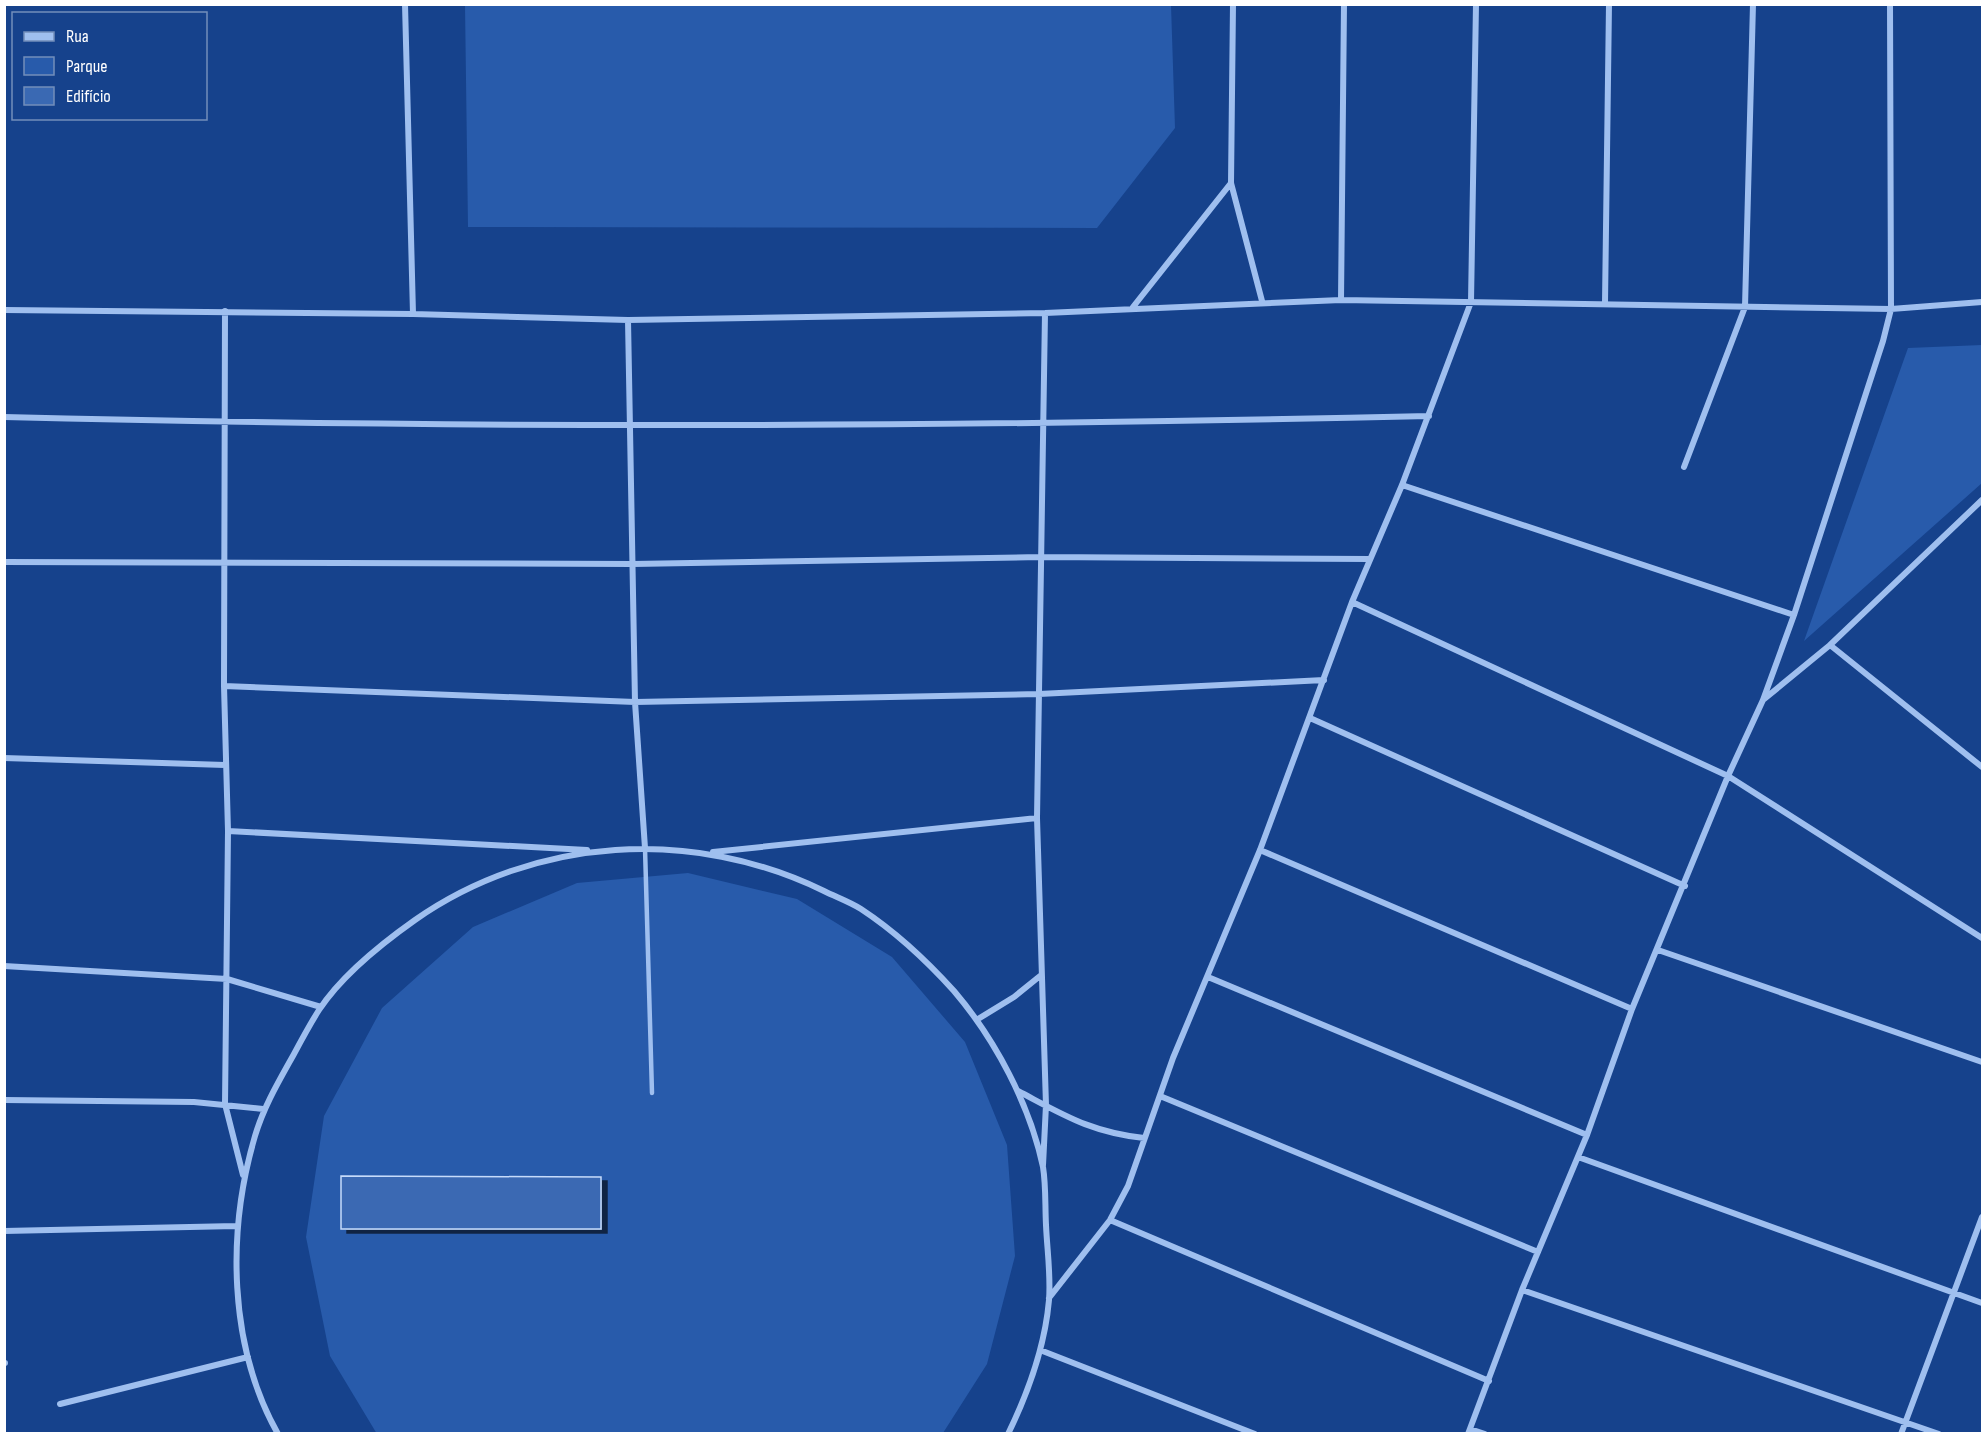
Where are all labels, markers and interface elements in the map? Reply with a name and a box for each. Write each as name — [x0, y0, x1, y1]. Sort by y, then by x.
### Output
legend — [12, 12, 207, 120]
text: Rua — [66, 26, 89, 47]
text: Parque — [66, 56, 107, 77]
text: Edifício — [66, 86, 111, 107]

